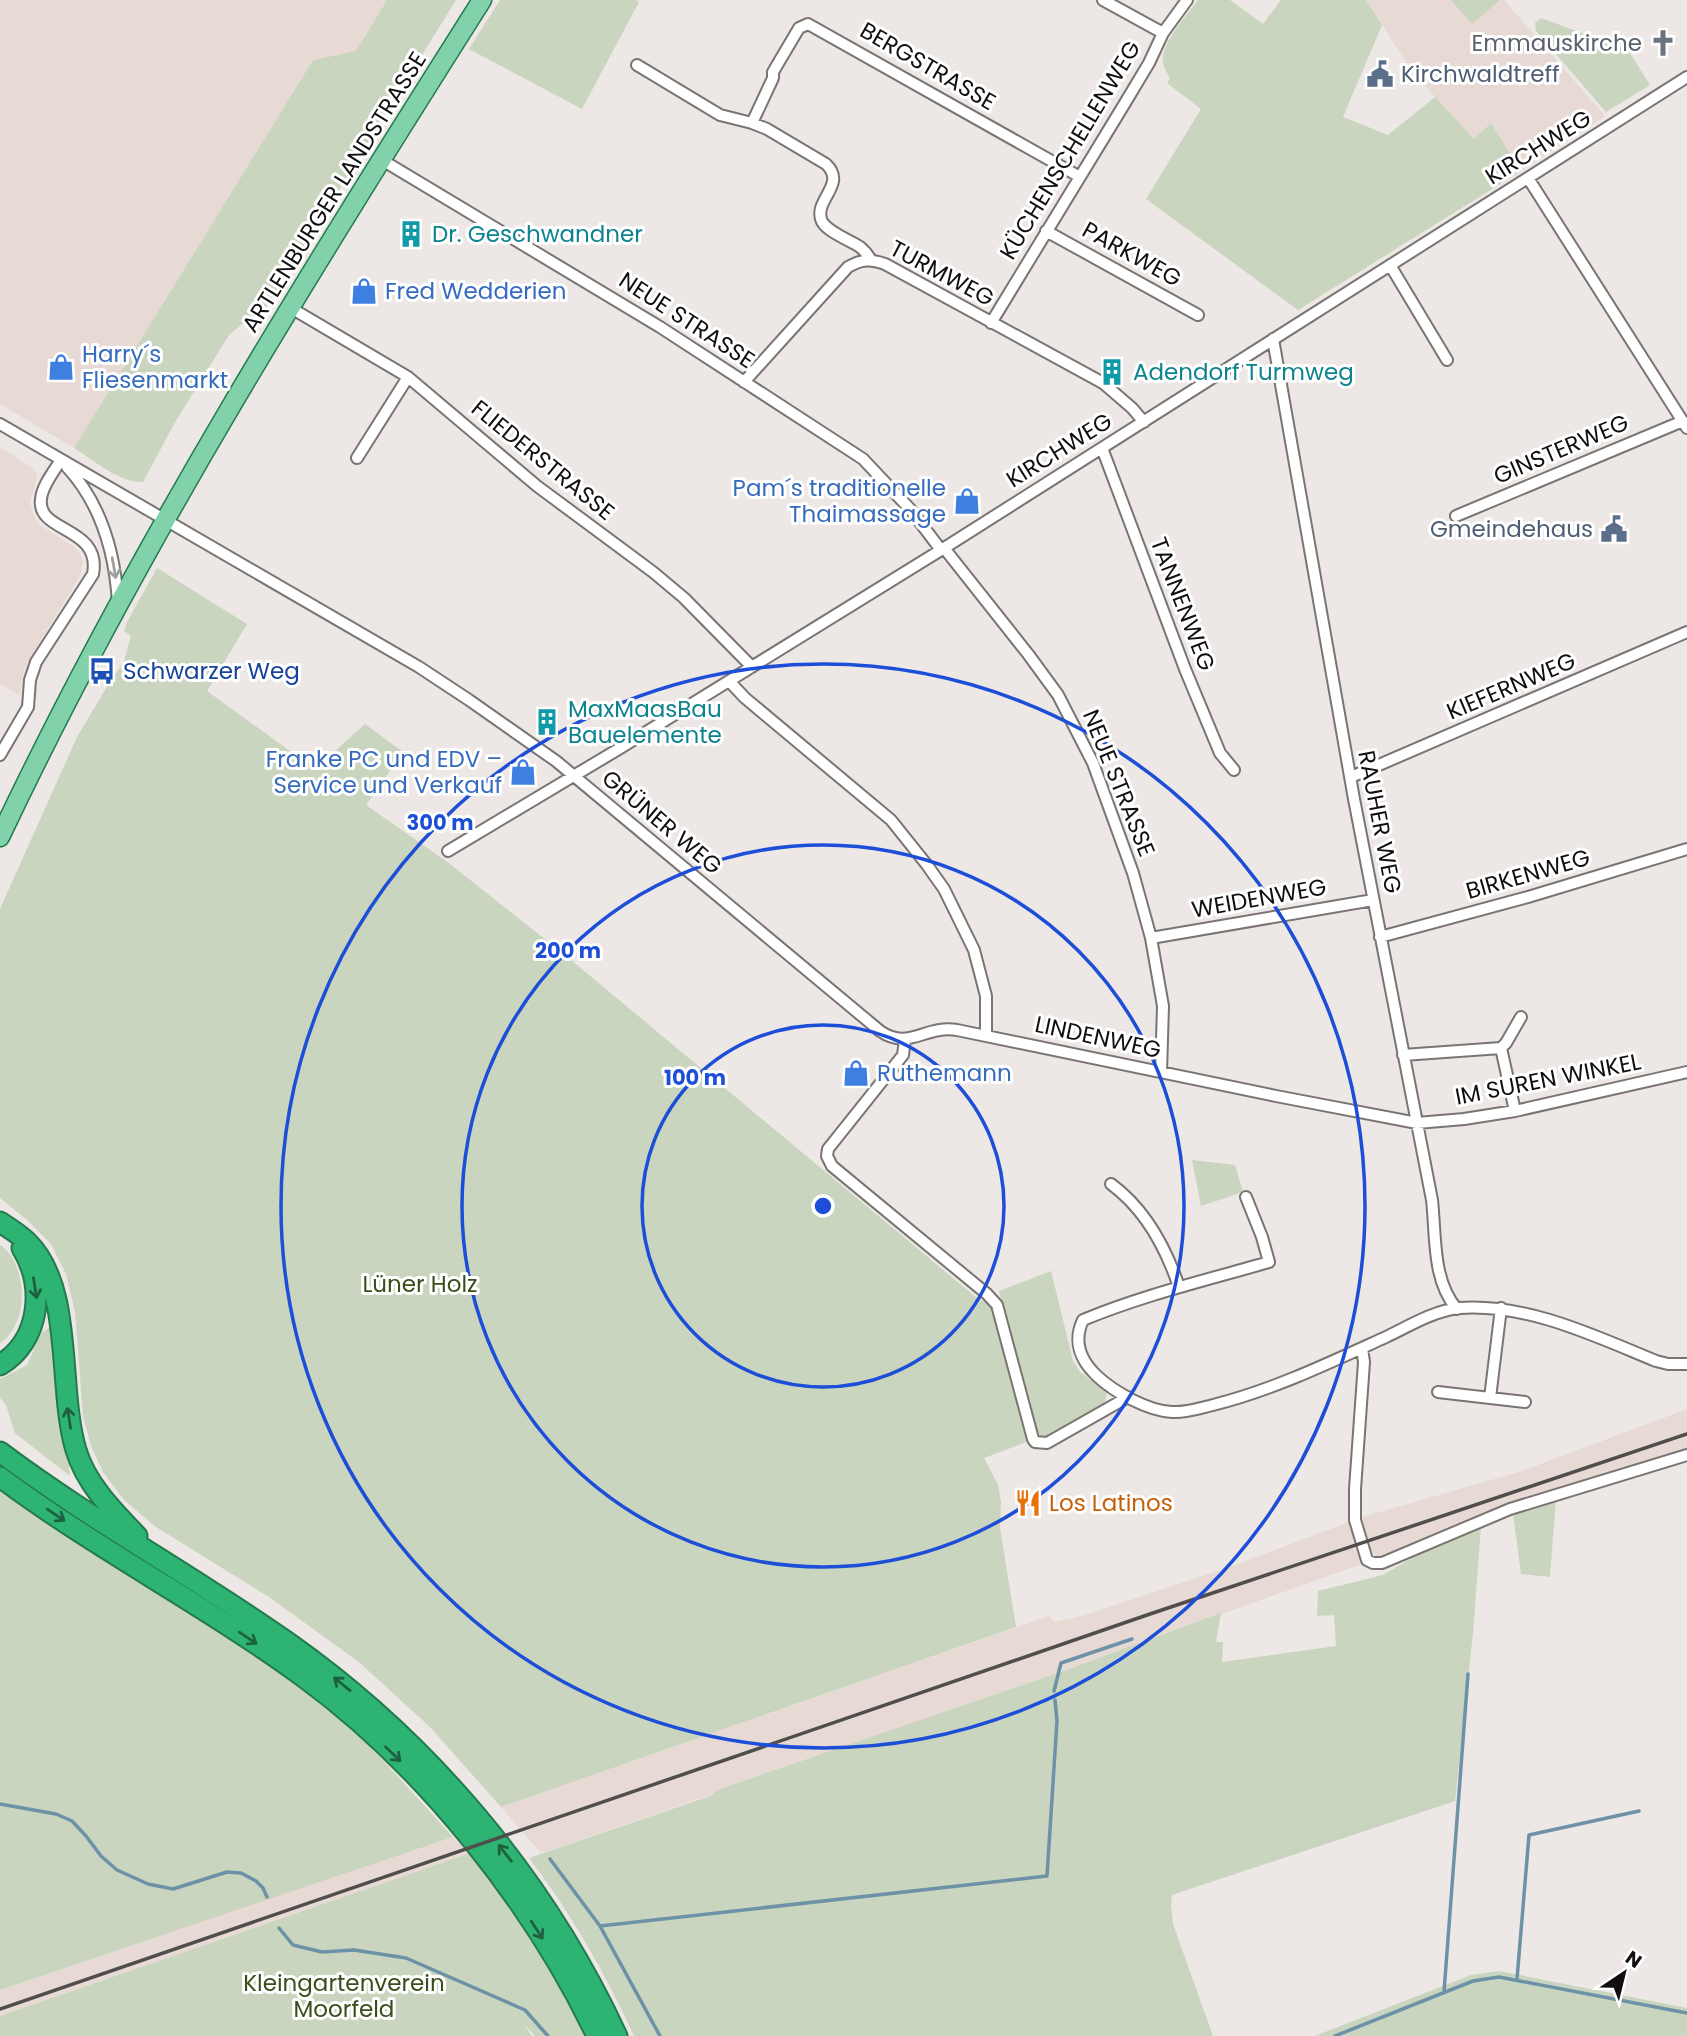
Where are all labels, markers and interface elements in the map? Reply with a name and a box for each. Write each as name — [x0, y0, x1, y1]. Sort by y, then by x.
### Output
street label: BERGSTRASSE — [854, 14, 1002, 118]
place label: Emmauskirche — [1472, 27, 1642, 59]
church icon: Emmauskirche — [1648, 28, 1678, 58]
street label: KÜCHENSCHELLENWEG — [992, 35, 1148, 265]
street label: ARTLENBURGER LANDSTRASSE — [234, 46, 434, 338]
place label: Kirchwaldtreff — [1401, 58, 1560, 90]
public building icon: Kirchwaldtreff — [1365, 59, 1395, 89]
street label: KIRCHWEG — [1479, 102, 1597, 192]
street label: PARKWEG — [1077, 214, 1187, 294]
place label: Dr. Geschwandner — [432, 218, 643, 250]
building icon: Dr. Geschwandner — [396, 219, 426, 249]
street label: TURMWEG — [884, 232, 1000, 314]
street label: NEUE STRASSE — [613, 264, 761, 376]
place label: Fred Wedderien — [385, 275, 566, 307]
shop icon: Fred Wedderien — [349, 276, 379, 306]
place label: Harry´s Fliesenmarkt — [82, 338, 228, 396]
shop icon: Harry´s Fliesenmarkt — [46, 352, 76, 382]
place label: Adendorf Turmweg — [1133, 356, 1354, 388]
building icon: Adendorf Turmweg — [1097, 357, 1127, 387]
street label: FLIEDERSTRASSE — [465, 392, 621, 528]
street label: KIRCHWEG — [1000, 405, 1118, 495]
street label: GINSTERWEG — [1489, 406, 1633, 492]
place label: Pam´s traditionelle Thaimassage — [733, 472, 946, 530]
shop icon: Pam´s traditionelle Thaimassage — [952, 486, 982, 516]
place label: Gmeindehaus — [1430, 513, 1593, 545]
public building icon: Gmeindehaus — [1599, 514, 1629, 544]
street label: TANNENWEG — [1143, 533, 1223, 675]
one-way arrow — [108, 556, 122, 579]
street label: KIEFERNWEG — [1442, 645, 1580, 727]
place label: Schwarzer Weg — [123, 655, 300, 687]
bus stop icon: Schwarzer Weg — [87, 656, 117, 686]
place label: MaxMaasBau Bauelemente — [568, 693, 722, 751]
street label: NEUE STRASSE — [1075, 705, 1163, 861]
building icon: MaxMaasBau Bauelemente — [532, 707, 562, 737]
place label: Franke PC und EDV – Service und Verkauf — [266, 743, 502, 801]
street label: RAUHER WEG — [1350, 748, 1410, 896]
shop icon: Franke PC und EDV – Service und Verkauf — [508, 757, 538, 787]
street label: GRÜNER WEG — [595, 762, 729, 882]
text: 300 m — [407, 808, 473, 837]
street label: BIRKENWEG — [1462, 841, 1594, 907]
street label: WEIDENWEG — [1189, 870, 1329, 926]
text: 200 m — [535, 936, 601, 965]
street label: LINDENWEG — [1032, 1008, 1164, 1066]
street label: IM SUREN WINKEL — [1452, 1045, 1644, 1113]
place label: Ruthemann — [877, 1057, 1012, 1089]
shop icon: Ruthemann — [841, 1058, 871, 1088]
text: 100 m — [664, 1063, 726, 1092]
centre of rings — [811, 1194, 835, 1218]
park label: Lüner Holz — [362, 1268, 478, 1300]
one-way arrow — [29, 1276, 42, 1299]
one-way arrow — [62, 1407, 75, 1430]
place label: Los Latinos — [1049, 1487, 1173, 1519]
restaurant icon: Los Latinos — [1013, 1488, 1043, 1518]
one-way arrow — [46, 1508, 65, 1523]
one-way arrow — [238, 1631, 257, 1645]
one-way arrow — [333, 1676, 351, 1692]
one-way arrow — [384, 1746, 401, 1763]
one-way arrow — [498, 1844, 513, 1862]
one-way arrow — [529, 1920, 544, 1939]
north arrow — [1589, 1938, 1659, 2008]
text: N — [1620, 1944, 1647, 1975]
park label: Kleingartenverein Moorfeld — [243, 1967, 445, 2025]

